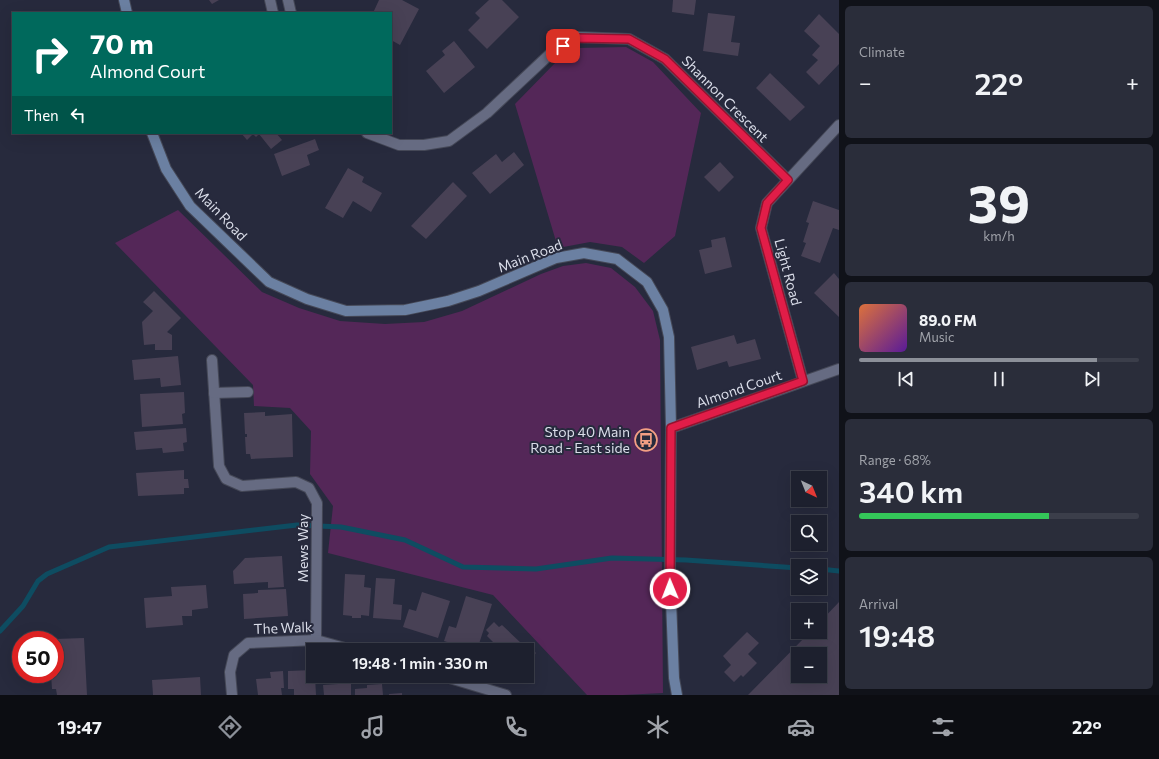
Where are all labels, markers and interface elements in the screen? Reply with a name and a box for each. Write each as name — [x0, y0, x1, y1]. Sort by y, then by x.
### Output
text: 70 m — [90, 26, 154, 60]
icon: right — [24, 28, 76, 80]
pin — [546, 29, 580, 63]
icon: arrive — [552, 35, 574, 57]
text: Climate — [859, 44, 905, 60]
street label: Shannon Crescent — [679, 52, 772, 146]
text: Almond Court — [90, 60, 205, 82]
text: 22° — [974, 64, 1023, 101]
text: − — [859, 69, 872, 96]
text: + — [1126, 69, 1139, 96]
icon: left — [67, 104, 89, 126]
text: Then — [24, 106, 59, 124]
text: 39 — [968, 170, 1030, 234]
street label: Main Road — [192, 183, 251, 244]
text: km/h — [983, 228, 1015, 244]
street label: Main Road — [495, 235, 564, 276]
street label: Light Road — [771, 237, 806, 307]
text: 89.0 FM — [919, 311, 977, 329]
text: Music — [919, 329, 954, 345]
street label: Almond Court — [694, 366, 784, 411]
icon: previous — [895, 368, 917, 390]
icon: pause — [988, 368, 1010, 390]
icon: next — [1081, 368, 1103, 390]
place label: Stop 40 Main Road - East side — [530, 423, 630, 456]
bus stop icon: Stop 40 Main Road - East side — [633, 427, 659, 453]
text: Range · 68% — [859, 452, 931, 468]
north arrow — [791, 471, 827, 507]
map controls — [791, 471, 827, 683]
text: 340 km — [859, 472, 963, 509]
street label: Mews Way — [294, 514, 311, 582]
button: search — [791, 515, 827, 551]
button: layers — [791, 559, 827, 595]
position arrow — [649, 568, 691, 610]
text: Arrival — [859, 596, 898, 612]
button: + — [791, 603, 827, 639]
text: 19:48 — [859, 616, 935, 653]
street label: The Walk — [253, 618, 313, 637]
speed limit sign: 50 — [12, 631, 64, 683]
button: − — [791, 647, 827, 683]
text: 19:48 · 1 min · 330 m — [352, 654, 488, 672]
icon: directions — [216, 713, 244, 741]
icon: music — [359, 713, 387, 741]
icon: phone — [502, 713, 530, 741]
icon: climate — [644, 713, 672, 741]
icon: car — [787, 713, 815, 741]
icon: filters — [929, 713, 957, 741]
text: 19:47 — [57, 716, 102, 738]
text: 22° — [1072, 716, 1102, 738]

